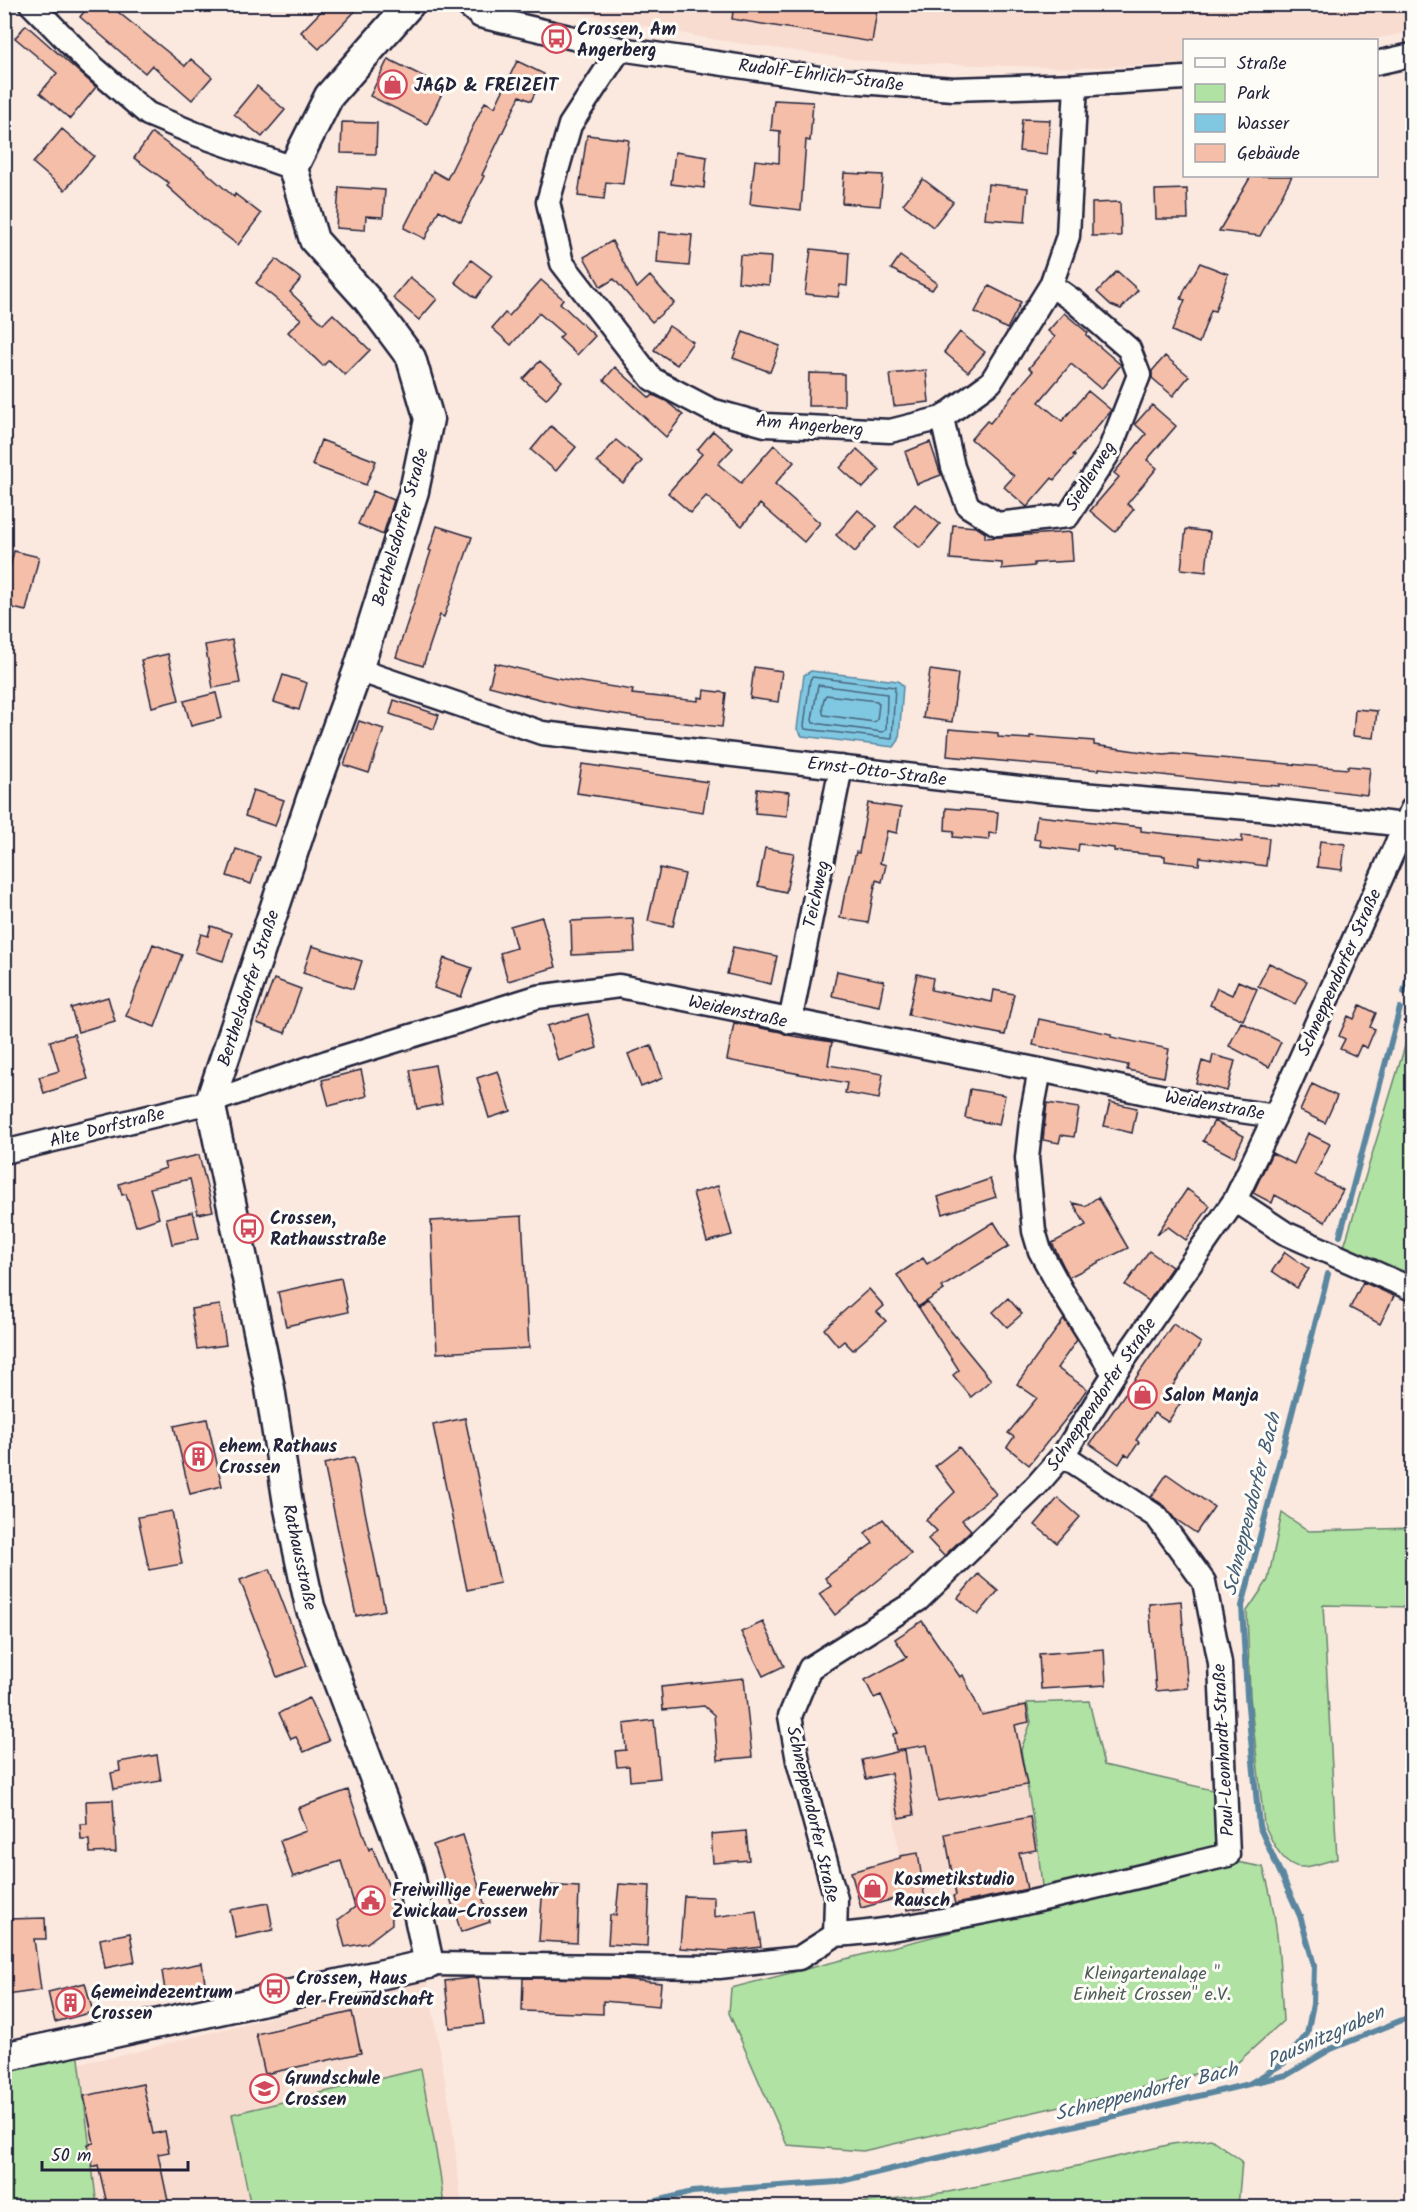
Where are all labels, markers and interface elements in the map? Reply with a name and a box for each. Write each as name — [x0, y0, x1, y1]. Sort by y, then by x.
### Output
place label: Crossen, Am Angerberg — [577, 16, 676, 66]
bus stop icon: Crossen, Am Angerberg — [540, 23, 572, 55]
legend — [1183, 39, 1378, 177]
text: Straße — [1237, 50, 1287, 79]
street label: Rudolf-Ehrlich-Straße — [737, 52, 905, 101]
shop icon: JAGD & FREIZEIT — [377, 69, 409, 101]
place label: JAGD & FREIZEIT — [414, 72, 560, 101]
text: Park — [1237, 80, 1270, 109]
text: Wasser — [1237, 110, 1290, 139]
text: Gebäude — [1237, 140, 1300, 169]
street label: Am Angerberg — [755, 407, 865, 446]
street label: Siedlerweg — [1058, 436, 1124, 518]
street label: Berthelsdorfer Straße — [365, 445, 438, 610]
street label: Ernst-Otto-Straße — [806, 750, 948, 795]
street label: Teichweg — [796, 858, 839, 931]
street label: Schneppendorfer Straße — [1290, 884, 1390, 1061]
street label: Berthelsdorfer Straße — [210, 906, 288, 1070]
street label: Weidenstraße — [685, 988, 790, 1037]
street label: Weidenstraße — [1163, 1083, 1267, 1130]
street label: Alte Dorfstraße — [47, 1100, 168, 1157]
place label: Crossen, Rathausstraße — [270, 1205, 387, 1255]
bus stop icon: Crossen, Rathausstraße — [233, 1212, 265, 1244]
street label: Schneppendorfer Straße — [1040, 1312, 1165, 1478]
shop icon: Salon Manja — [1126, 1379, 1158, 1411]
place label: Salon Manja — [1163, 1382, 1259, 1411]
water label: Schneppendorfer Bach — [1215, 1408, 1292, 1599]
place label: ehem. Rathaus Crossen — [219, 1433, 338, 1483]
building icon: ehem. Rathaus Crossen — [182, 1440, 214, 1472]
street label: Rathausstraße — [273, 1501, 324, 1613]
street label: Paul-Leonhardt-Straße — [1205, 1663, 1244, 1837]
street label: Schneppendorfer Straße — [777, 1723, 846, 1906]
place label: Kosmetikstudio Rausch — [894, 1866, 1015, 1916]
shop icon: Kosmetikstudio Rausch — [857, 1873, 889, 1905]
place label: Freiwillige Feuerwehr Zwickau-Crossen — [392, 1877, 560, 1927]
public building icon: Freiwillige Feuerwehr Zwickau-Crossen — [355, 1884, 387, 1916]
park label: Kleingartenalage " Einheit Crossen" e.V. — [1073, 1960, 1231, 2010]
place label: Crossen, Haus der Freundschaft — [296, 1965, 435, 2015]
bus stop icon: Crossen, Haus der Freundschaft — [259, 1972, 291, 2004]
place label: Gemeindezentrum Crossen — [91, 1979, 233, 2029]
building icon: Gemeindezentrum Crossen — [54, 1986, 86, 2018]
water label: Pausnitzgraben — [1262, 1997, 1391, 2078]
water label: Schneppendorfer Bach — [1052, 2054, 1243, 2131]
place label: Grundschule Crossen — [285, 2065, 381, 2115]
school or university icon: Grundschule Crossen — [248, 2072, 280, 2104]
scale bar — [42, 2134, 188, 2172]
text: 50 m — [51, 2142, 91, 2171]

